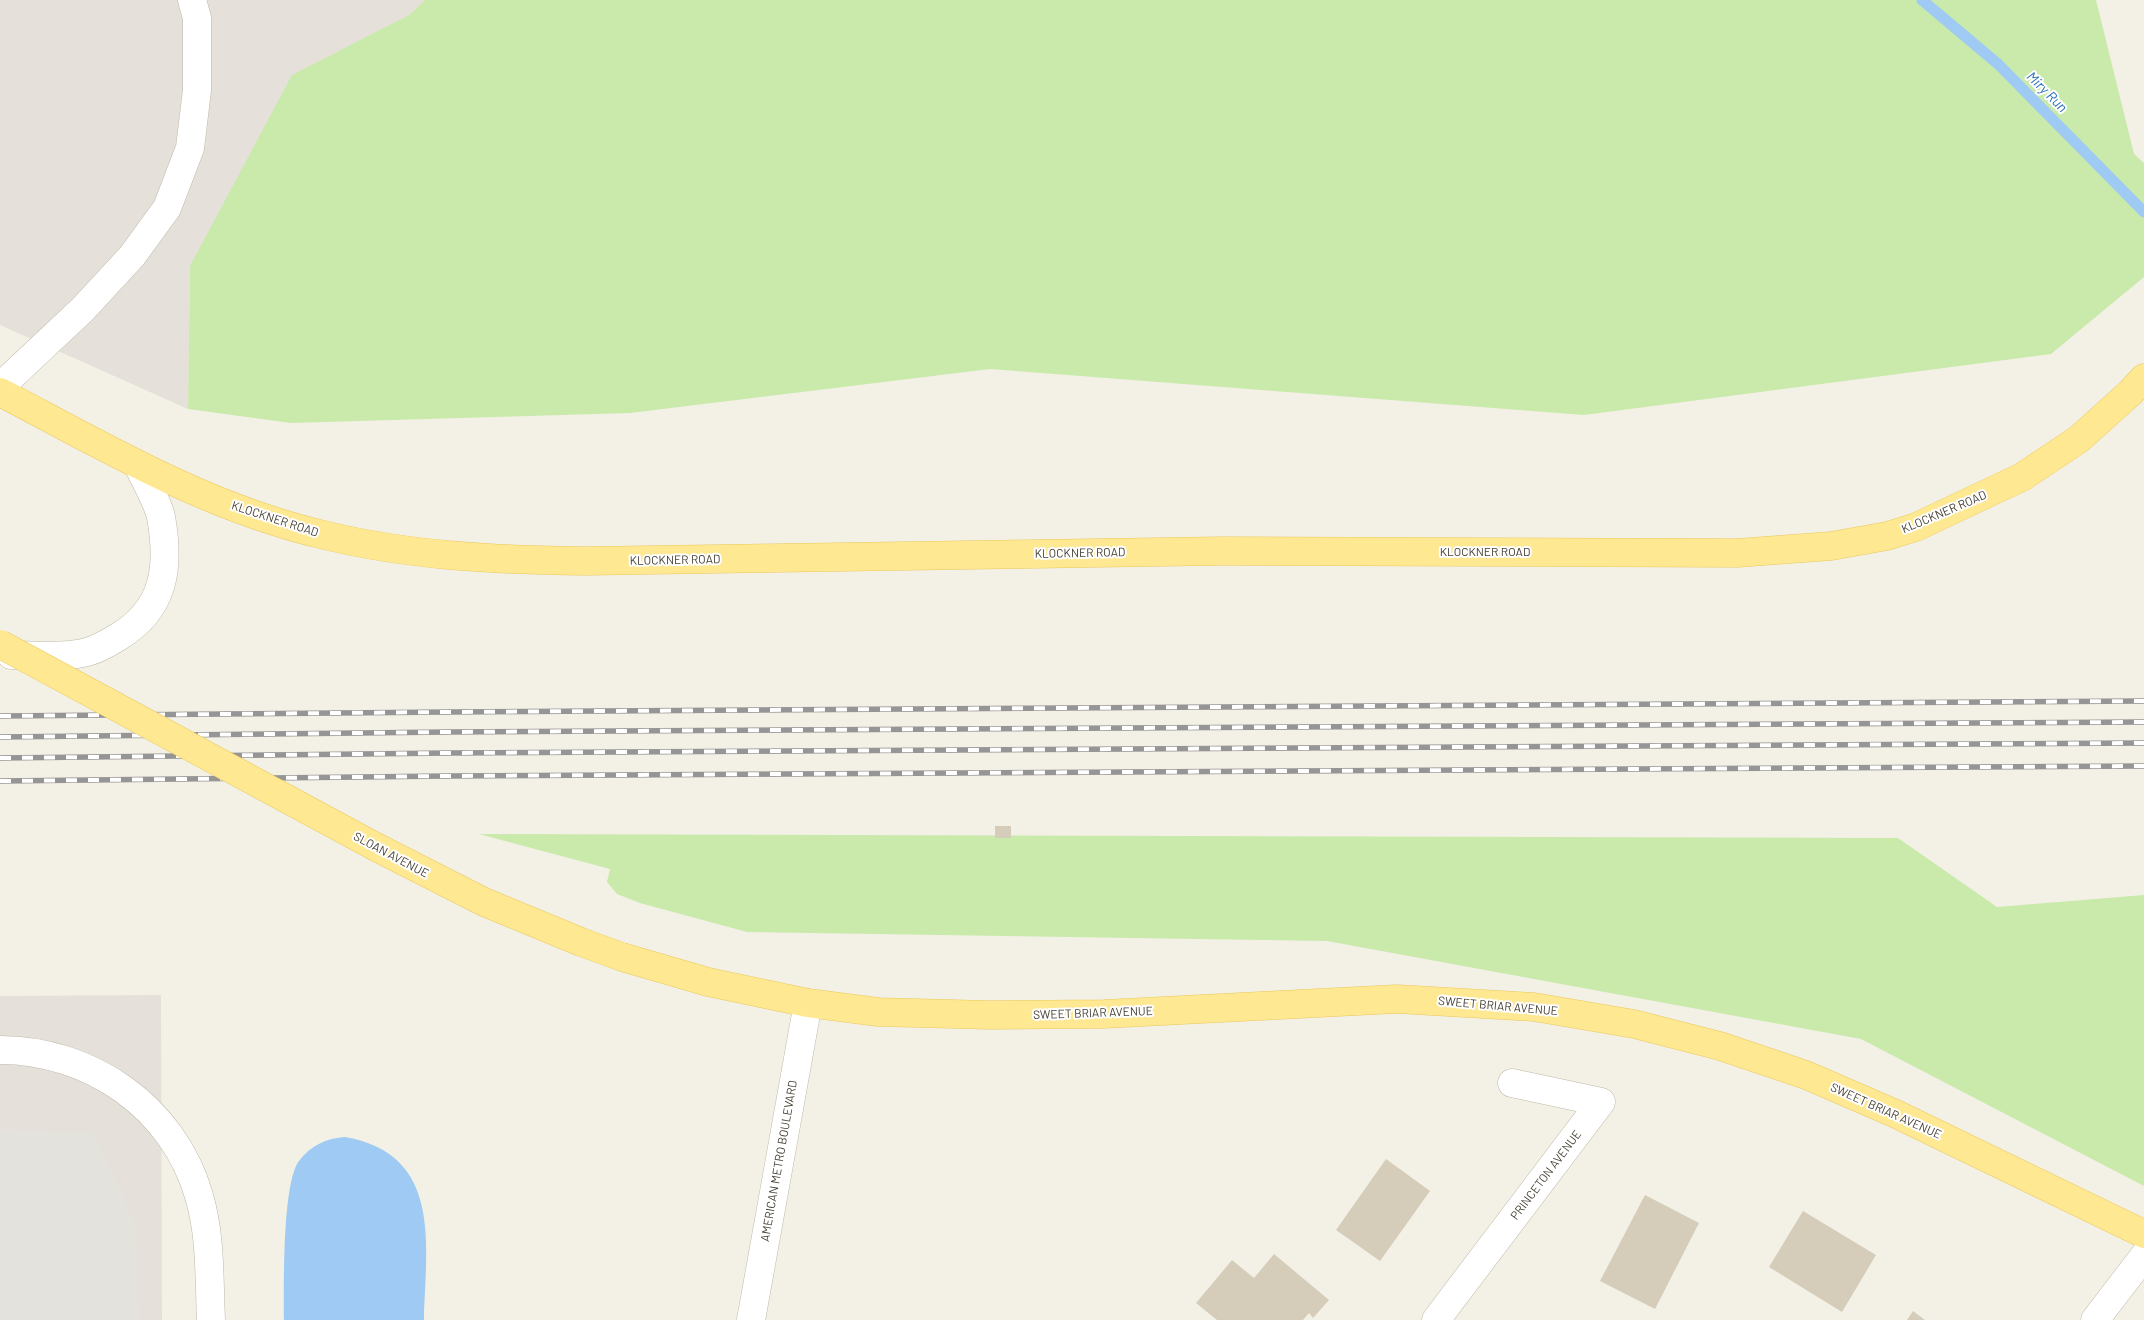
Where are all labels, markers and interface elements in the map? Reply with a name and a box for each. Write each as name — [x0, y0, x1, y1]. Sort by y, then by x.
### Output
water label: Miry Run — [2023, 68, 2071, 116]
street label: KLOCKNER ROAD — [1899, 488, 1989, 536]
street label: KLOCKNER ROAD — [230, 498, 320, 540]
street label: KLOCKNER ROAD — [1035, 545, 1125, 561]
street label: KLOCKNER ROAD — [1440, 545, 1530, 559]
street label: KLOCKNER ROAD — [630, 552, 720, 568]
street label: SLOAN AVENUE — [351, 829, 431, 881]
street label: SWEET BRIAR AVENUE — [1438, 994, 1558, 1018]
street label: SWEET BRIAR AVENUE — [1033, 1004, 1153, 1022]
street label: AMERICAN METRO BOULEVARD — [758, 1079, 800, 1243]
street label: SWEET BRIAR AVENUE — [1828, 1080, 1944, 1142]
street label: PRINCETON AVENUE — [1508, 1127, 1584, 1223]

